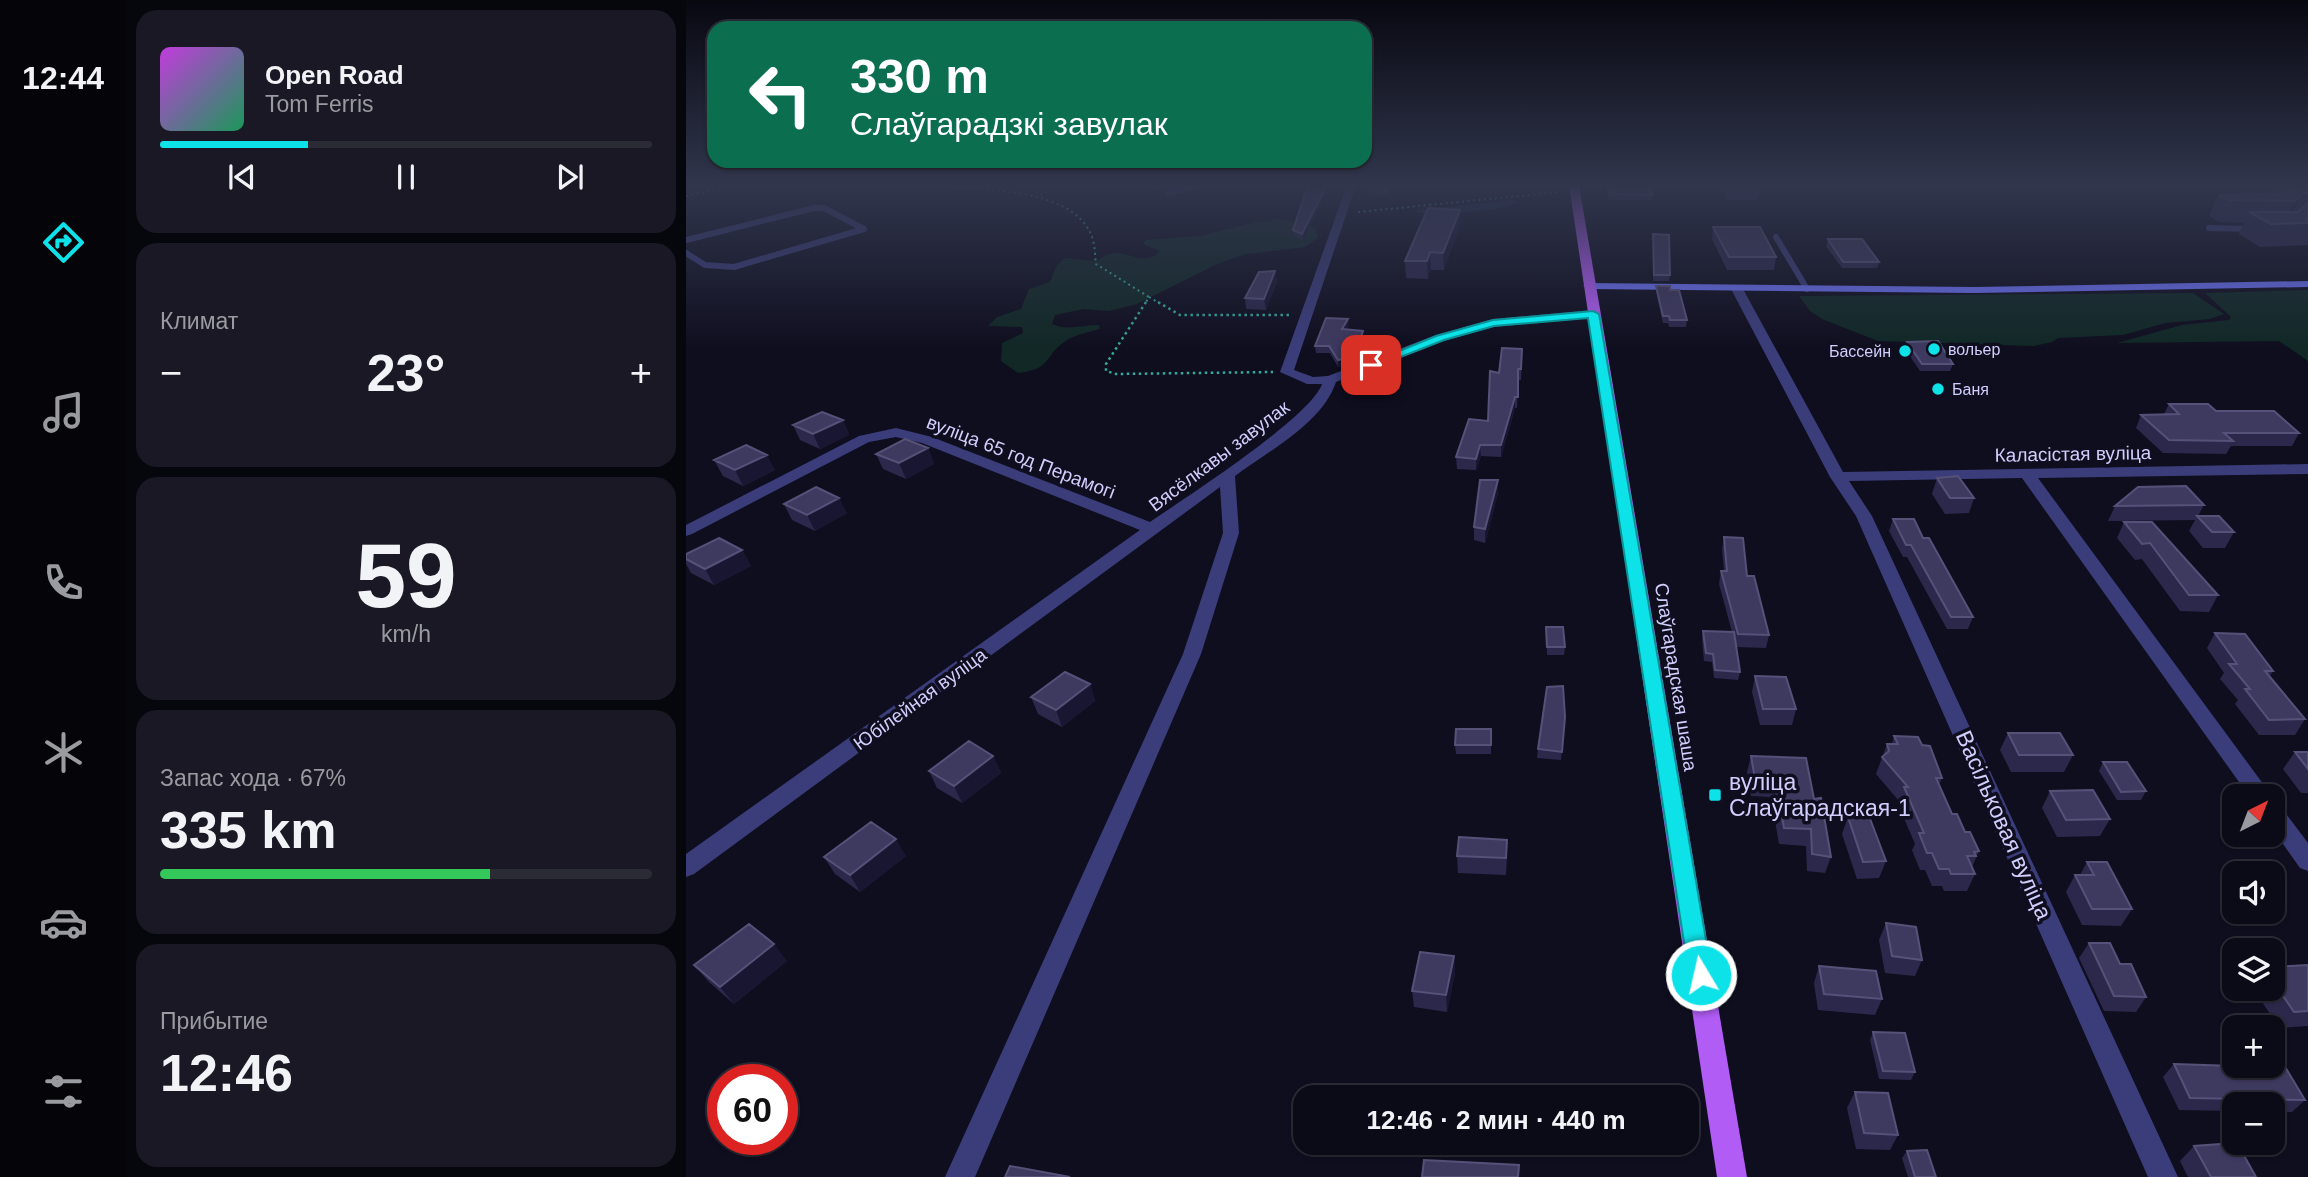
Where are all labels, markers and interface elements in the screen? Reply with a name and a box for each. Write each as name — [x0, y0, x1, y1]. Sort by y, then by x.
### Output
icon: left — [735, 49, 826, 140]
text: 330 m — [850, 49, 989, 103]
text: 12:44 — [22, 60, 104, 96]
text: Open Road — [265, 60, 404, 90]
text: Tom Ferris — [265, 91, 374, 117]
text: Слаўгарадзкі завулак — [850, 106, 1168, 142]
icon: previous — [223, 158, 261, 196]
icon: pause — [387, 158, 425, 196]
icon: next — [551, 158, 589, 196]
icon: directions — [39, 218, 88, 267]
text: Климат — [160, 308, 238, 334]
pin — [1341, 335, 1401, 395]
marker: вольер — [1926, 341, 1942, 357]
place label: вольер — [1948, 341, 2000, 358]
place label: Бассейн — [1829, 343, 1891, 360]
marker: Бассейн — [1897, 343, 1913, 359]
text: 23° — [367, 344, 445, 402]
icon: arrive — [1352, 346, 1390, 384]
text: − — [160, 352, 182, 394]
text: + — [630, 352, 652, 394]
marker: Баня — [1930, 381, 1946, 397]
place label: Баня — [1952, 381, 1989, 398]
icon: music — [39, 388, 88, 437]
street label: Вясёлкавы завулак — [1145, 396, 1294, 516]
street label: вуліца 65 год Перамогі — [924, 411, 1118, 503]
street label: Каласістая вуліца — [1995, 442, 2152, 466]
text: 59 — [355, 525, 457, 626]
icon: phone — [39, 558, 88, 607]
street label: Слаўгарадская шаша — [1651, 581, 1701, 773]
text: km/h — [381, 621, 431, 647]
street label: Юбілейная вуліца — [850, 644, 991, 754]
street label: Васільковая вуліца — [1951, 727, 2057, 924]
icon: climate — [39, 728, 88, 777]
text: Запас хода · 67% — [160, 765, 346, 791]
place label: вуліца Слаўгарадская-1 — [1729, 769, 1911, 821]
north arrow — [2222, 784, 2286, 847]
map controls — [2222, 784, 2285, 1155]
marker: вуліца Слаўгарадская-1 — [1707, 787, 1723, 803]
text: 335 km — [160, 801, 336, 859]
button: sound — [2222, 861, 2285, 924]
icon: car — [39, 898, 88, 947]
position arrow — [1664, 938, 1738, 1012]
button: layers — [2222, 938, 2285, 1001]
text: Прибытие — [160, 1008, 268, 1034]
button: + — [2222, 1015, 2285, 1078]
text: 12:46 — [160, 1044, 293, 1102]
speed limit sign: 60 — [707, 1064, 798, 1155]
icon: filters — [39, 1067, 88, 1116]
button: − — [2222, 1092, 2285, 1155]
text: 12:46 · 2 мин · 440 m — [1366, 1105, 1626, 1135]

